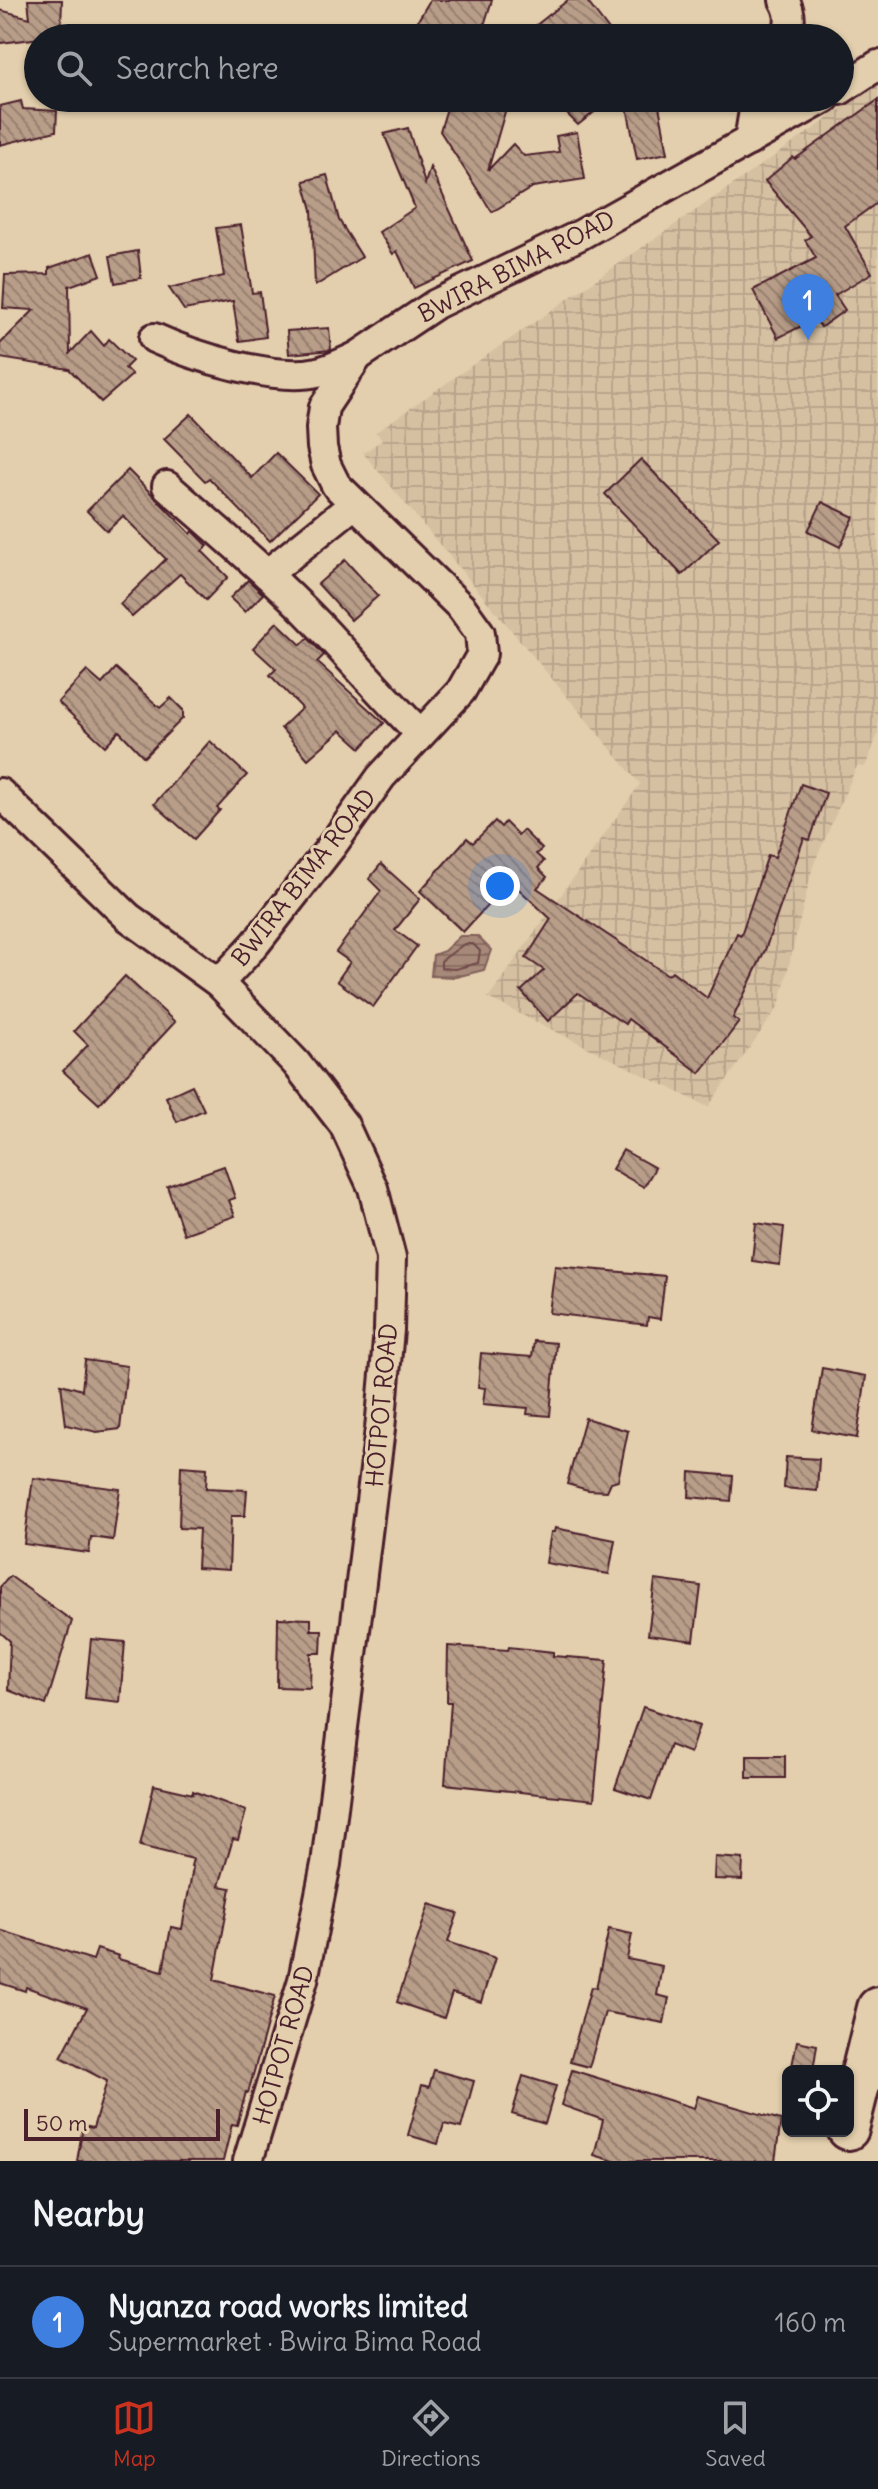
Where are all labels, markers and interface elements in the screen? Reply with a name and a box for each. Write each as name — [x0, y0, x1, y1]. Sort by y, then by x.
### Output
search box — [24, 24, 854, 112]
icon: search — [52, 46, 96, 90]
text: Search here — [116, 49, 279, 87]
street label: BWIRA BIMA ROAD — [413, 203, 619, 329]
pin: 1 — [782, 274, 834, 340]
street label: BWIRA BIMA ROAD — [224, 782, 382, 972]
your location — [480, 866, 520, 906]
street label: HOTPOT ROAD — [359, 1322, 403, 1488]
street label: HOTPOT ROAD — [246, 1962, 320, 2128]
map controls — [782, 2065, 854, 2137]
button: locate — [782, 2065, 854, 2137]
scale bar — [24, 2105, 220, 2141]
text: 50 m — [36, 2109, 88, 2137]
text: Nearby — [32, 2192, 145, 2235]
text: Nyanza road works limited — [108, 2287, 468, 2325]
text: 1 — [53, 2306, 63, 2339]
text: 160 m — [775, 2306, 846, 2339]
text: Supermarket · Bwira Bima Road — [108, 2325, 481, 2358]
tab: Map — [112, 2396, 156, 2472]
tab: Directions — [381, 2396, 481, 2472]
tab: Saved — [705, 2396, 766, 2472]

